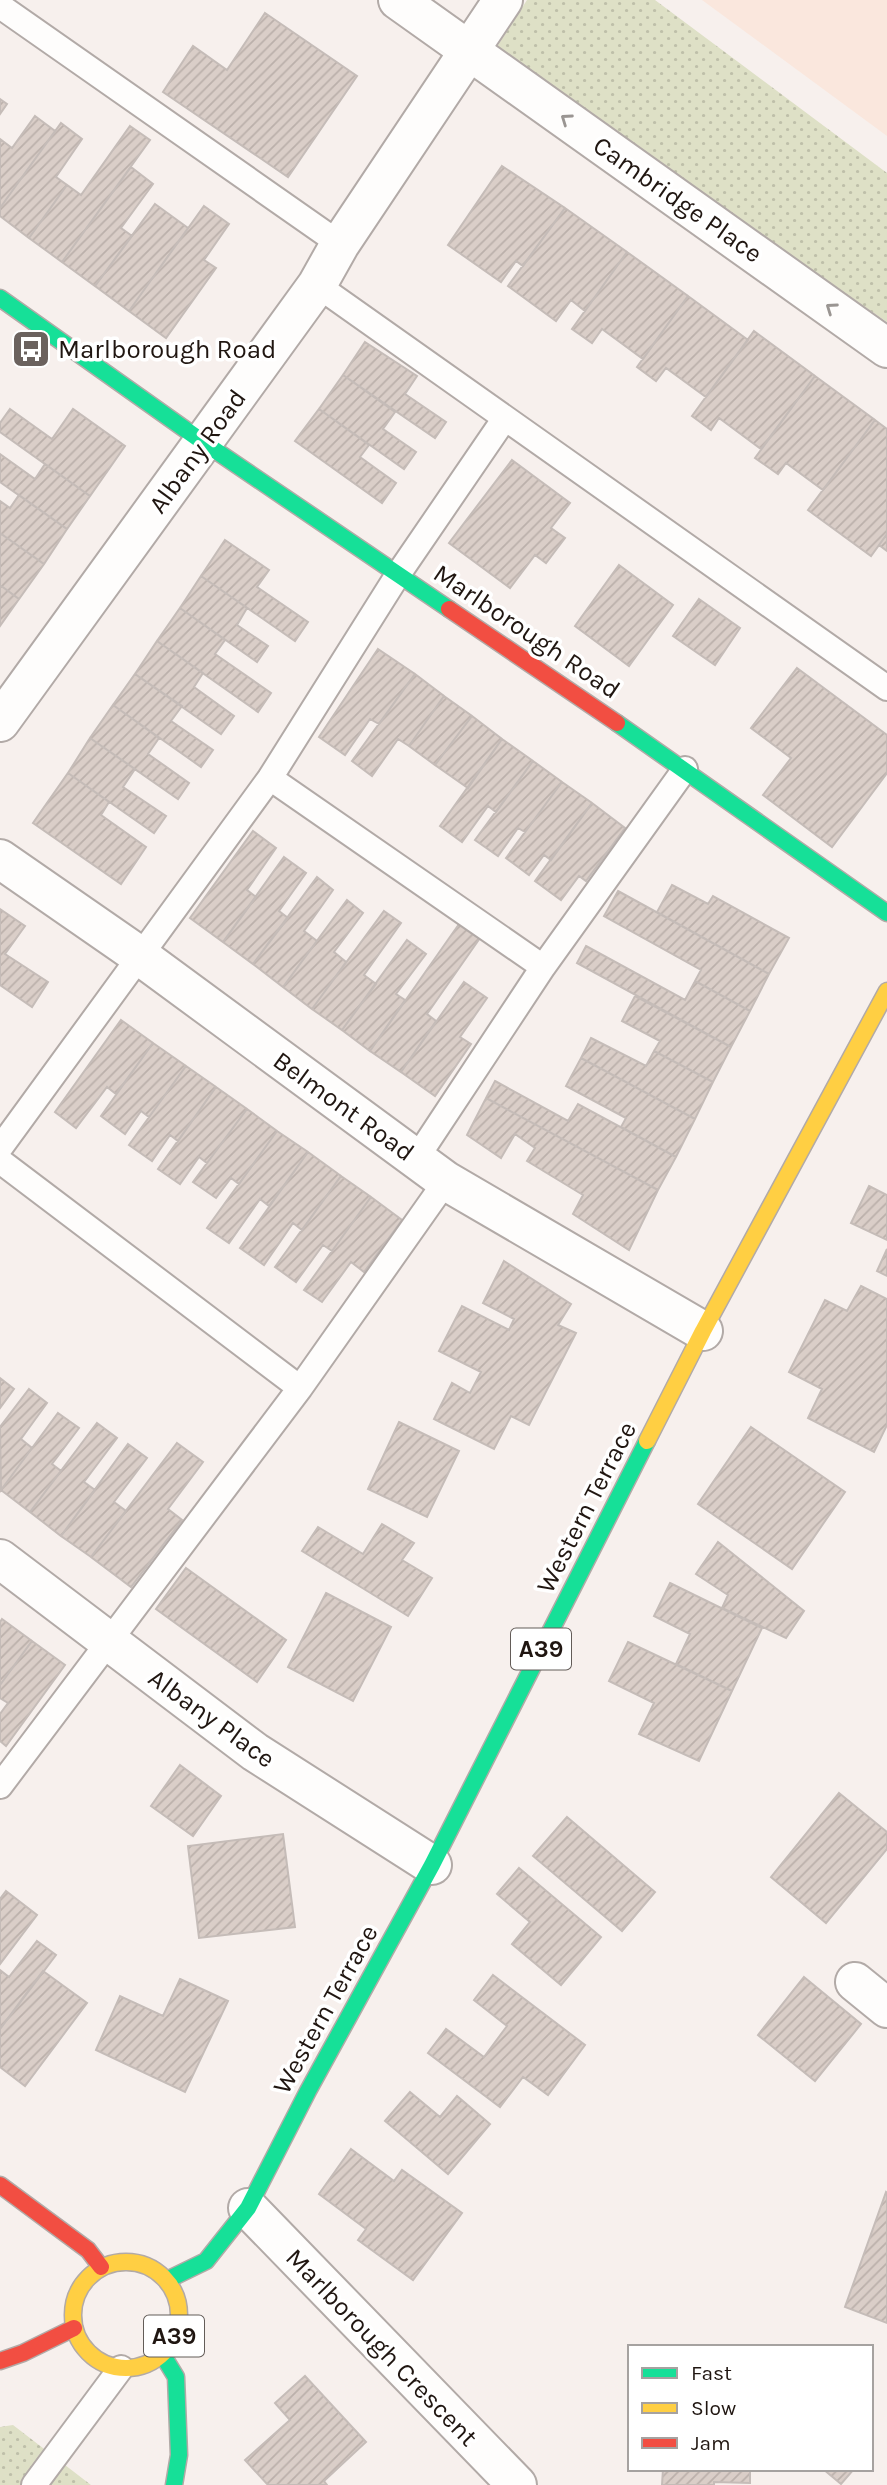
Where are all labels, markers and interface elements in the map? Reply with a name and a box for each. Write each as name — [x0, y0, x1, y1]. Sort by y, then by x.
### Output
one-way arrow — [561, 115, 574, 128]
street label: Cambridge Place — [587, 129, 768, 269]
one-way arrow — [826, 304, 839, 316]
bus stop icon: Marlborough Road — [10, 328, 52, 370]
place label: Marlborough Road — [58, 334, 276, 365]
street label: Albany Road — [142, 383, 253, 519]
street label: Marlborough Road — [428, 558, 626, 705]
street label: Belmont Road — [267, 1045, 420, 1168]
street label: Western Terrace — [530, 1416, 643, 1598]
road number: A39 — [511, 1629, 571, 1670]
street label: Albany Place — [142, 1662, 281, 1775]
street label: Western Terrace — [266, 1919, 385, 2099]
street label: Marlborough Crescent — [279, 2242, 484, 2453]
road number: A39 — [144, 2316, 204, 2356]
legend — [628, 2345, 873, 2471]
text: Fast — [691, 2361, 732, 2385]
text: Slow — [691, 2396, 736, 2420]
text: Jam — [691, 2431, 731, 2455]

